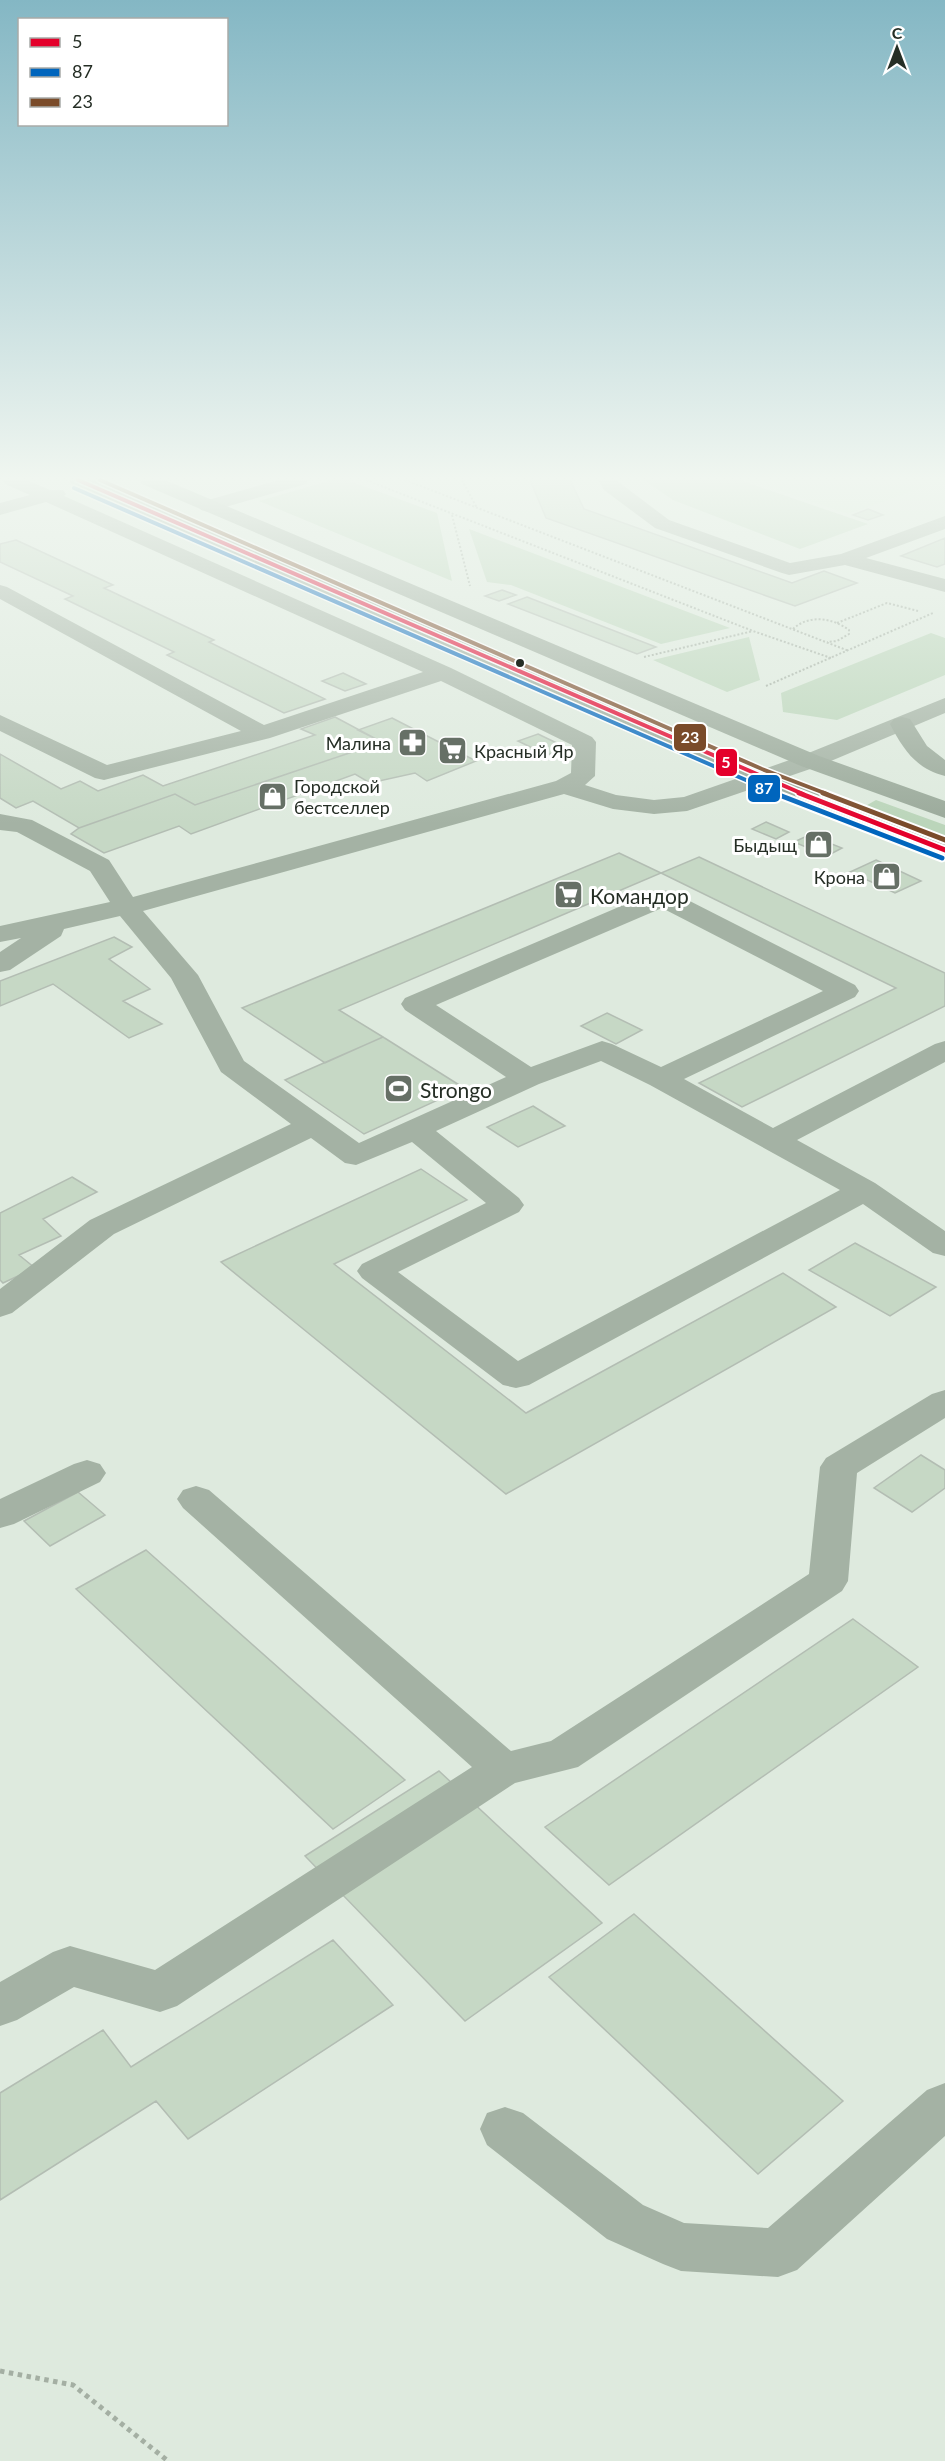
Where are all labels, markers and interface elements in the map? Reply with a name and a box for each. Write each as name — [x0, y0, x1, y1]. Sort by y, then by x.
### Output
legend — [18, 18, 228, 126]
north arrow — [867, 18, 927, 78]
text: С — [892, 23, 903, 42]
text: 5 — [72, 30, 82, 52]
text: 87 — [72, 60, 93, 82]
text: 23 — [72, 90, 93, 112]
unlabelled marker — [514, 657, 526, 669]
line badge: 23 — [673, 723, 707, 752]
pharmacy icon: Малина — [396, 727, 428, 759]
text: 23 — [681, 727, 699, 746]
place label: Малина — [326, 732, 391, 754]
supermarket icon: Красный Яр — [437, 735, 469, 767]
place label: Красный Яр — [474, 740, 574, 762]
line badge: 5 — [715, 748, 738, 777]
text: 5 — [721, 752, 731, 771]
line badge: 87 — [747, 774, 781, 803]
place label: Городской бестселлер — [294, 775, 390, 818]
text: 87 — [755, 778, 773, 797]
shop icon: Городской бестселлер — [257, 780, 289, 812]
shop icon: Быдыщ — [802, 829, 834, 861]
place label: Быдыщ — [733, 834, 797, 856]
shop icon: Крона — [870, 861, 902, 893]
place label: Крона — [814, 866, 865, 888]
supermarket icon: Командор — [553, 879, 585, 911]
place label: Командор — [590, 883, 689, 908]
sports icon: Strongo — [383, 1073, 415, 1105]
place label: Strongo — [420, 1077, 492, 1102]

